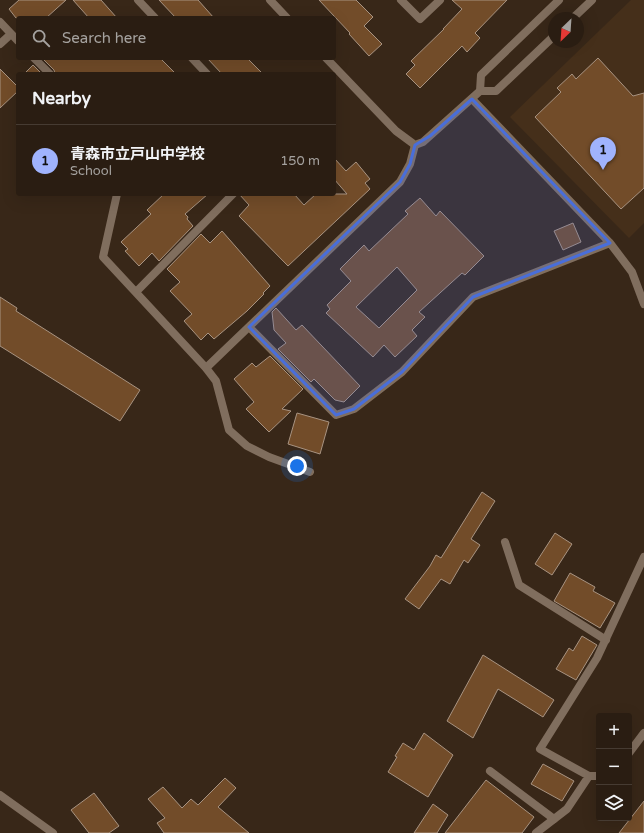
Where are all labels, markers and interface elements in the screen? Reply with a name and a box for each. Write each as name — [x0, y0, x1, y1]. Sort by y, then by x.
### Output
north arrow — [548, 12, 584, 48]
search box — [16, 16, 336, 60]
icon: search — [30, 27, 52, 49]
text: Search here — [62, 29, 146, 47]
text: Nearby — [32, 88, 91, 109]
pin: 1 — [590, 137, 616, 170]
text: 青森市立戸山中学校 — [70, 145, 205, 163]
text: 1 — [41, 153, 49, 169]
text: 150 m — [280, 153, 320, 169]
text: School — [70, 163, 112, 179]
your location — [287, 456, 307, 476]
map controls — [596, 713, 632, 821]
button: + — [596, 713, 632, 749]
button: − — [596, 749, 632, 785]
button: layers — [596, 785, 632, 821]

